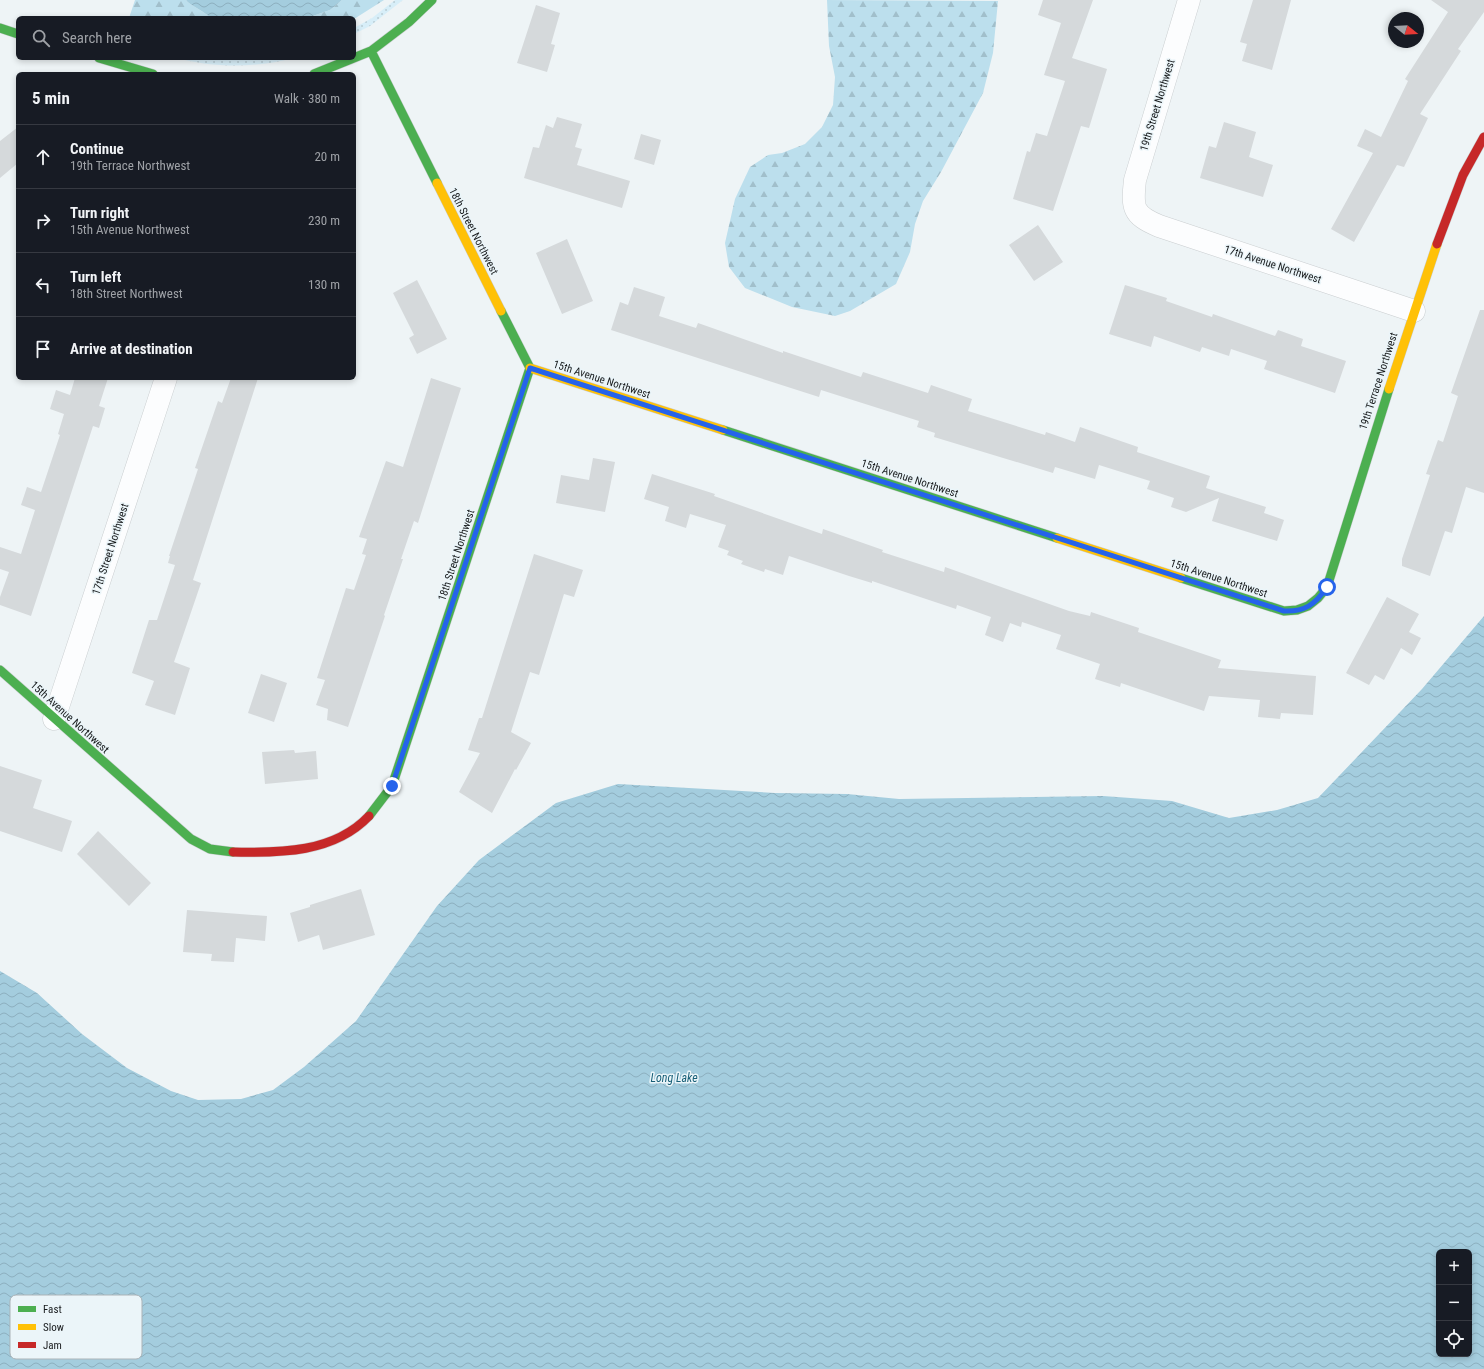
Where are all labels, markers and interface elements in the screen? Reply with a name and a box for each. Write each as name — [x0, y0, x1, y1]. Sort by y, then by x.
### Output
north arrow — [1388, 12, 1424, 48]
search box — [16, 16, 356, 60]
icon: search — [30, 27, 52, 49]
text: Search here — [62, 29, 132, 47]
street label: 19th Street Northwest — [1137, 58, 1178, 153]
text: 5 min — [32, 88, 70, 108]
text: Walk · 380 m — [274, 91, 340, 106]
text: Continue — [70, 140, 124, 158]
icon: ahead — [32, 146, 54, 168]
text: 20 m — [314, 149, 340, 164]
text: 19th Terrace Northwest — [70, 158, 190, 173]
street label: 18th Street Northwest — [446, 186, 501, 277]
text: Turn right — [70, 204, 129, 222]
icon: right — [32, 210, 54, 232]
text: 230 m — [308, 213, 340, 228]
text: 15th Avenue Northwest — [70, 222, 190, 237]
street label: 17th Avenue Northwest — [1223, 243, 1323, 286]
text: Turn left — [70, 268, 121, 286]
icon: left — [32, 274, 54, 296]
text: 130 m — [308, 277, 340, 292]
text: 18th Street Northwest — [70, 286, 183, 301]
street label: 19th Terrace Northwest — [1357, 331, 1400, 432]
icon: arrive — [32, 338, 54, 360]
text: Arrive at destination — [70, 340, 193, 358]
street label: 15th Avenue Northwest — [552, 358, 652, 401]
street label: 15th Avenue Northwest — [860, 457, 960, 500]
street label: 17th Street Northwest — [90, 502, 131, 597]
street label: 18th Street Northwest — [436, 508, 477, 603]
street label: 15th Avenue Northwest — [1169, 557, 1269, 600]
route start — [1318, 578, 1336, 596]
street label: 15th Avenue Northwest — [28, 679, 112, 756]
route end — [383, 777, 401, 795]
water label: Long Lake — [650, 1071, 698, 1085]
map controls — [1436, 1249, 1472, 1357]
button: + — [1436, 1249, 1472, 1285]
button: − — [1436, 1285, 1472, 1321]
legend — [10, 1295, 142, 1359]
text: Fast — [43, 1303, 62, 1316]
text: Slow — [43, 1321, 64, 1334]
button: locate — [1436, 1321, 1472, 1357]
text: Jam — [43, 1339, 62, 1352]

